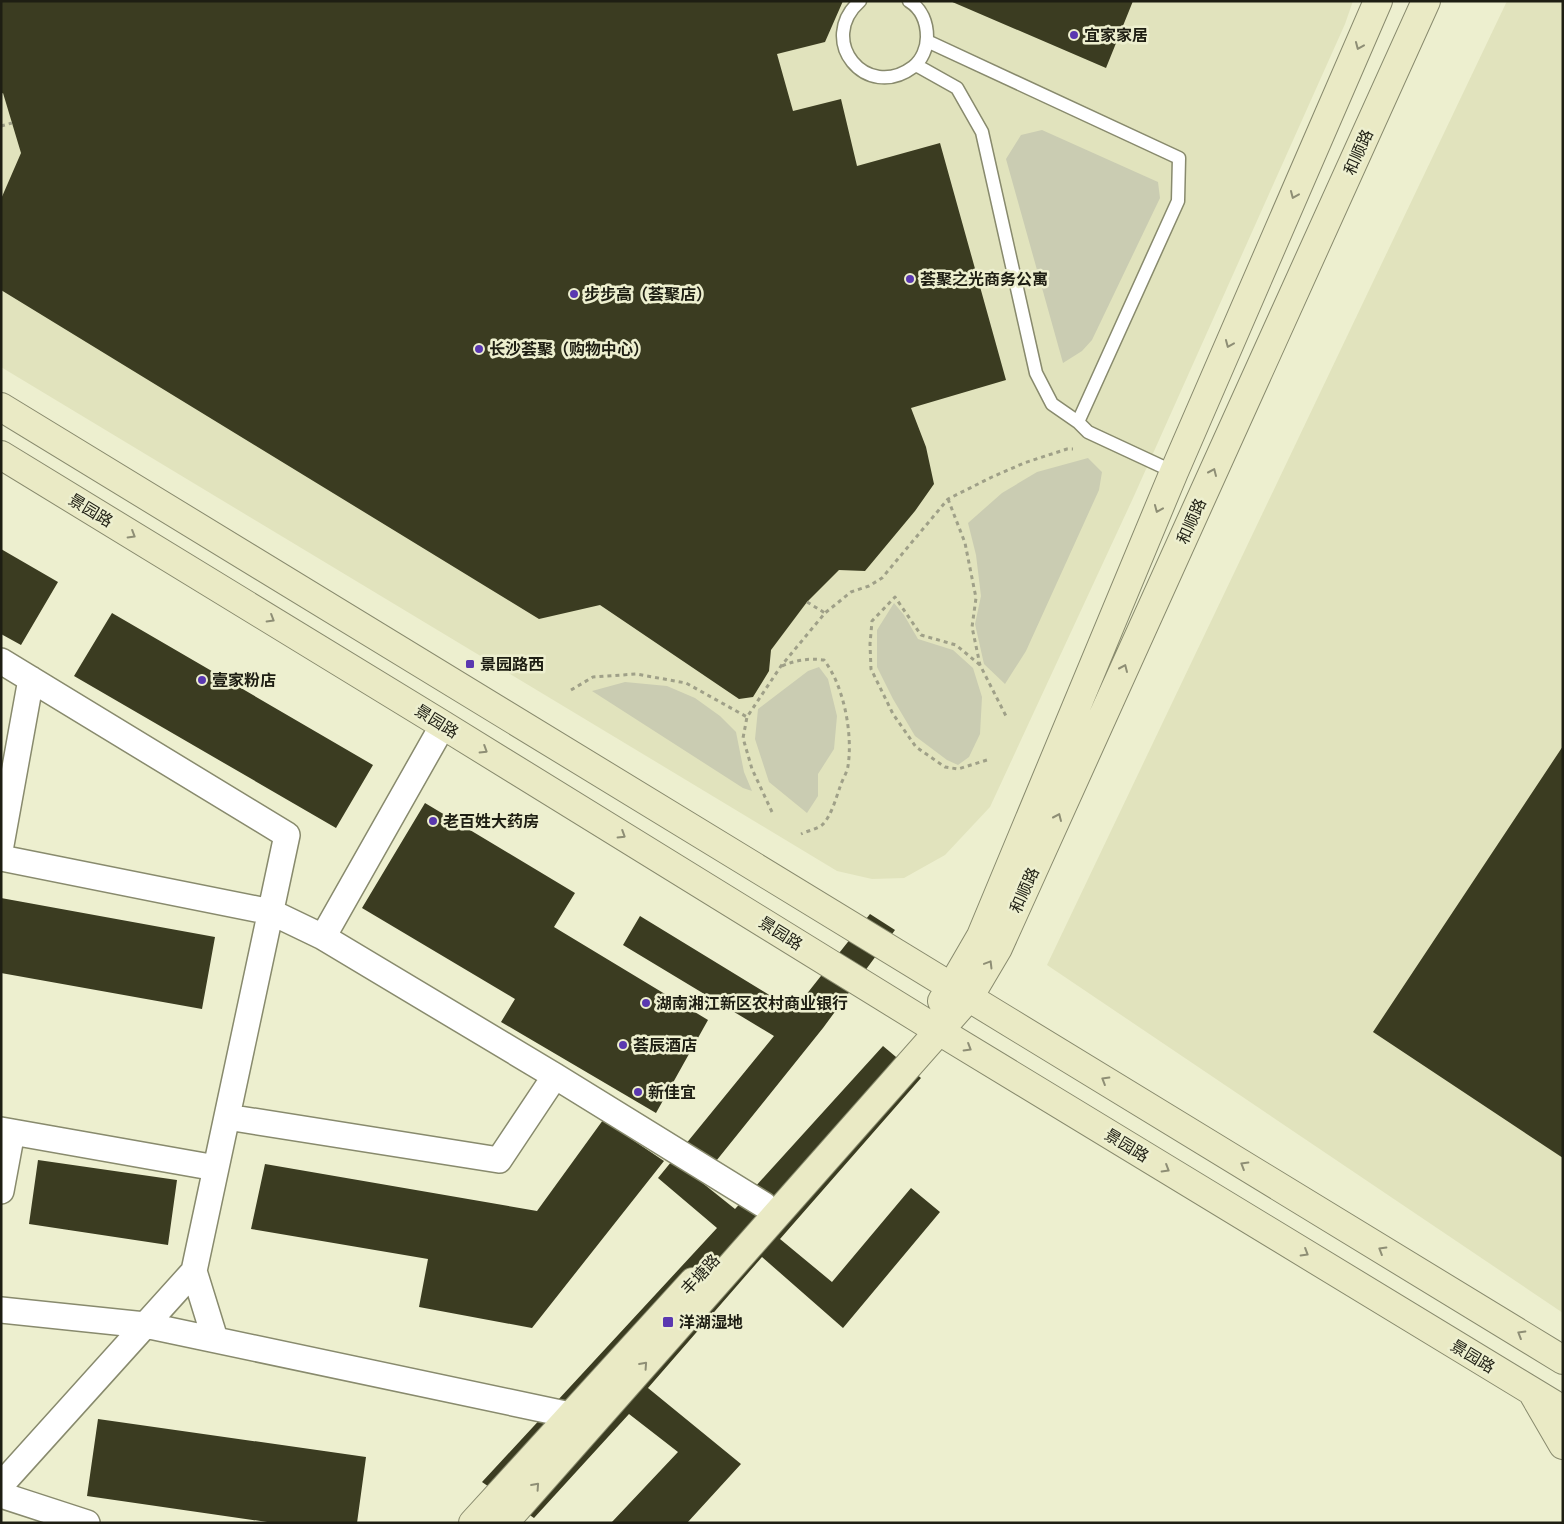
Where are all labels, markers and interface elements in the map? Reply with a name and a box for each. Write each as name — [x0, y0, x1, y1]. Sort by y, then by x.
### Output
place label: 宜家家居 — [1084, 24, 1148, 46]
marker: 宜家家居 — [1068, 29, 1080, 41]
one-way arrow — [1354, 41, 1365, 50]
street label: 和顺路 — [1338, 126, 1378, 178]
one-way arrow — [1290, 190, 1301, 199]
place label: 荟聚之光商务公寓 — [920, 268, 1048, 290]
marker: 荟聚之光商务公寓 — [904, 273, 916, 285]
place label: 步步高（荟聚店） — [584, 283, 712, 305]
marker: 步步高（荟聚店） — [568, 288, 580, 300]
place label: 长沙荟聚（购物中心） — [489, 338, 649, 360]
one-way arrow — [1225, 339, 1236, 348]
marker: 长沙荟聚（购物中心） — [473, 343, 485, 355]
one-way arrow — [1206, 468, 1217, 477]
street label: 景园路 — [65, 488, 117, 532]
street label: 和顺路 — [1171, 495, 1211, 547]
one-way arrow — [1154, 504, 1165, 513]
one-way arrow — [126, 528, 135, 538]
one-way arrow — [265, 613, 274, 623]
place label: 景园路西 — [480, 653, 544, 675]
marker: 景园路西 — [464, 658, 476, 670]
one-way arrow — [1118, 664, 1129, 673]
place label: 壹家粉店 — [212, 669, 276, 691]
marker: 壹家粉店 — [196, 674, 208, 686]
street label: 景园路 — [411, 699, 463, 743]
one-way arrow — [478, 744, 487, 753]
place label: 老百姓大药房 — [443, 810, 539, 832]
one-way arrow — [1051, 813, 1062, 822]
marker: 老百姓大药房 — [427, 815, 439, 827]
one-way arrow — [617, 829, 626, 839]
street label: 和顺路 — [1004, 864, 1044, 916]
street label: 景园路 — [755, 911, 807, 955]
one-way arrow — [982, 960, 992, 969]
place label: 湖南湘江新区农村商业银行 — [656, 992, 848, 1014]
marker: 湖南湘江新区农村商业银行 — [640, 997, 652, 1009]
place label: 荟辰酒店 — [633, 1034, 697, 1056]
marker: 荟辰酒店 — [617, 1039, 629, 1051]
one-way arrow — [962, 1042, 971, 1052]
one-way arrow — [1101, 1077, 1110, 1087]
place label: 新佳宜 — [648, 1081, 696, 1103]
marker: 新佳宜 — [632, 1086, 644, 1098]
street label: 景园路 — [1101, 1123, 1153, 1167]
one-way arrow — [1240, 1162, 1249, 1172]
one-way arrow — [1161, 1163, 1170, 1172]
one-way arrow — [1379, 1246, 1388, 1256]
one-way arrow — [1299, 1247, 1308, 1257]
street label: 丰塘路 — [676, 1249, 724, 1299]
place label: 洋湖湿地 — [679, 1311, 743, 1333]
marker: 洋湖湿地 — [661, 1315, 675, 1329]
one-way arrow — [1518, 1331, 1527, 1341]
street label: 景园路 — [1447, 1334, 1499, 1378]
one-way arrow — [638, 1361, 647, 1370]
one-way arrow — [530, 1483, 539, 1492]

